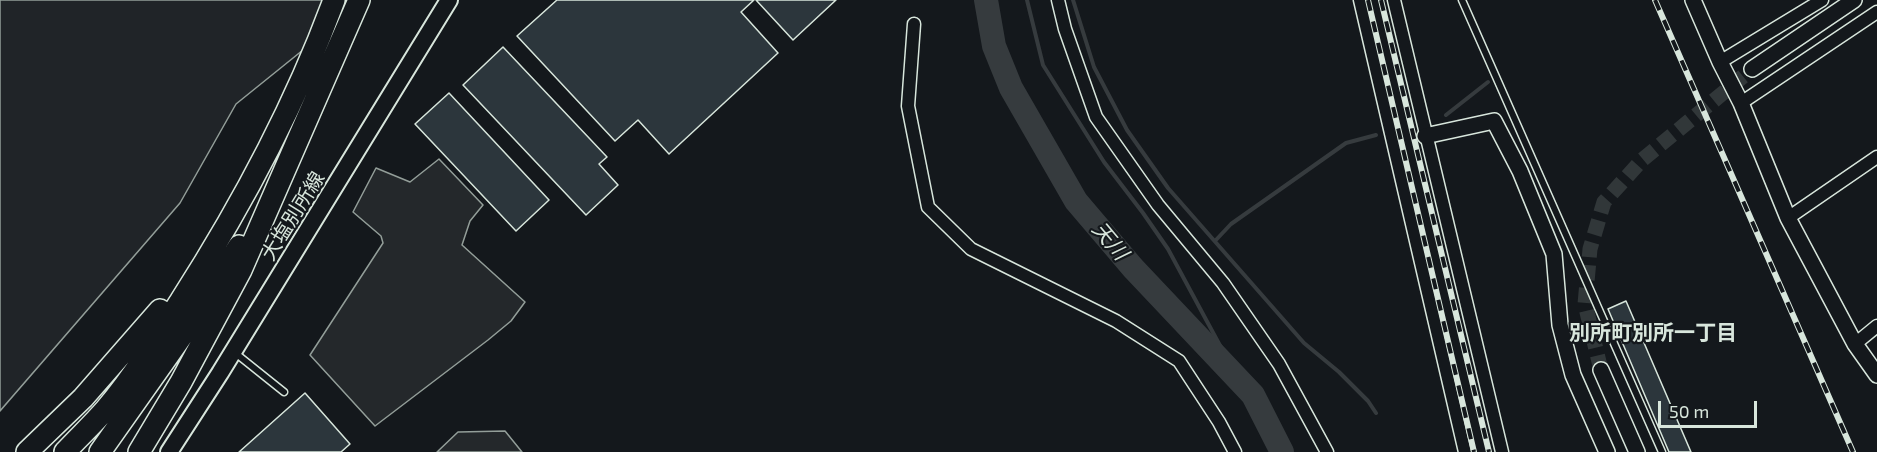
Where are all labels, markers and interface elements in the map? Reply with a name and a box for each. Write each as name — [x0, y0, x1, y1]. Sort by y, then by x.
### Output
street label: 大塩別所線 — [256, 167, 330, 265]
water label: 天川 — [1087, 217, 1133, 265]
district label: 別所町別所一丁目 — [1569, 320, 1737, 346]
scale bar — [1661, 389, 1760, 427]
text: 50 m — [1669, 400, 1709, 422]

